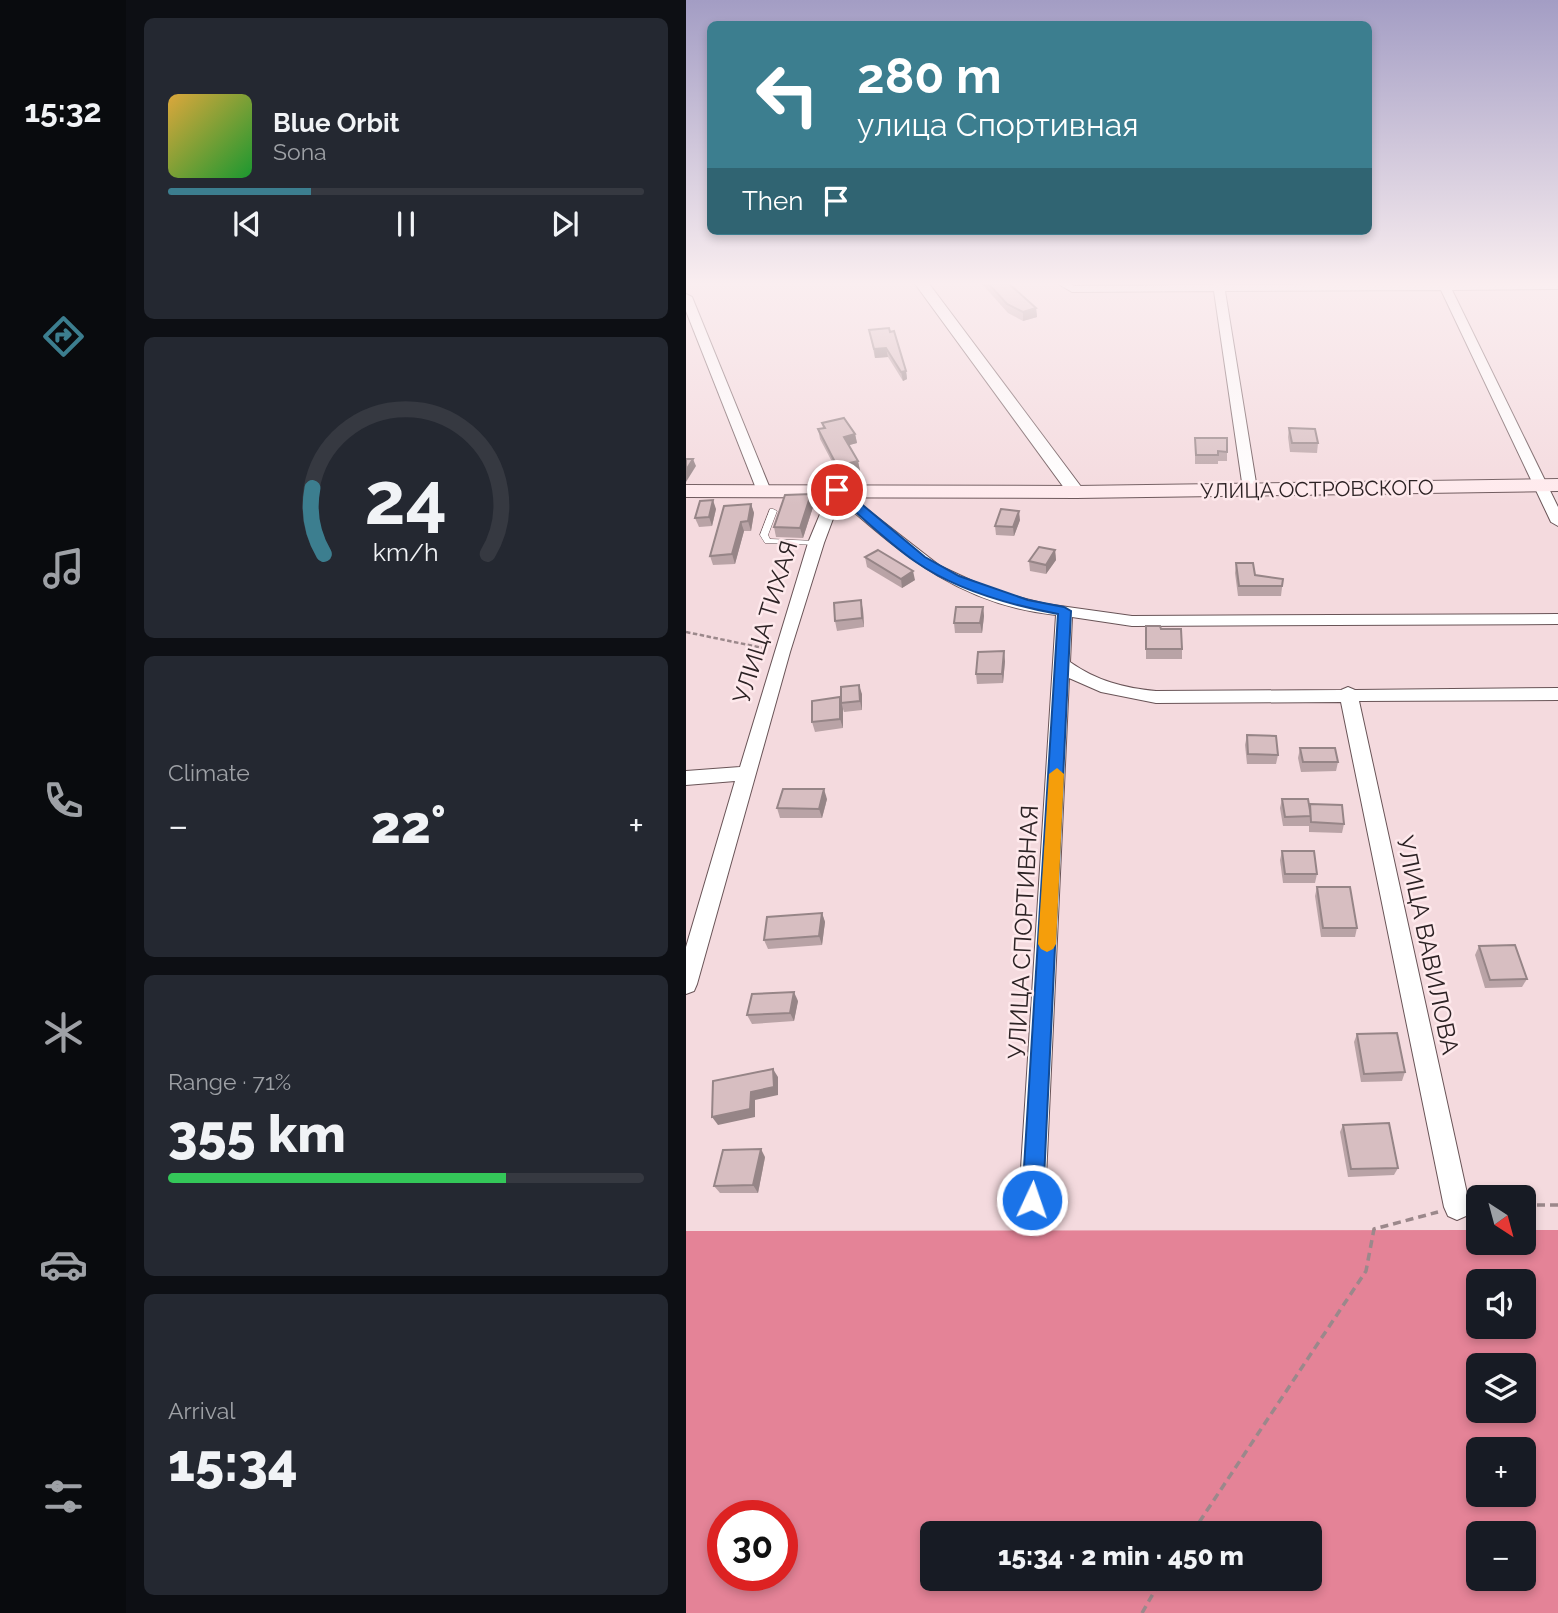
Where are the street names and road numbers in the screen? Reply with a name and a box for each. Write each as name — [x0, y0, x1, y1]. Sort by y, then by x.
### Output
street label: УЛИЦА ОСТРОВСКОГО — [1200, 474, 1434, 504]
street label: УЛИЦА ТИХАЯ — [726, 537, 804, 707]
street label: УЛИЦА СПОРТИВНАЯ — [1002, 804, 1044, 1060]
street label: УЛИЦА ВАВИЛОВА — [1391, 833, 1465, 1057]

